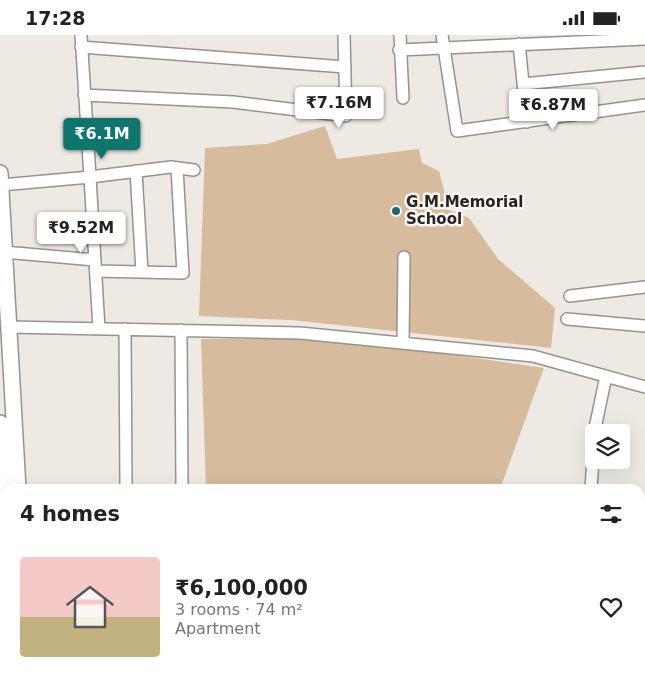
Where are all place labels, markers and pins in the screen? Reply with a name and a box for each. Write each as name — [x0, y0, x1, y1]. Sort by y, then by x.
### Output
pin: ₹7.16M — [298, 87, 380, 129]
pin: ₹6.87M — [512, 89, 594, 131]
pin: ₹6.1M — [67, 117, 137, 160]
place label: G.M.Memorial School — [406, 193, 523, 228]
marker: G.M.Memorial School — [390, 205, 402, 217]
pin: ₹9.52M — [40, 211, 122, 254]

